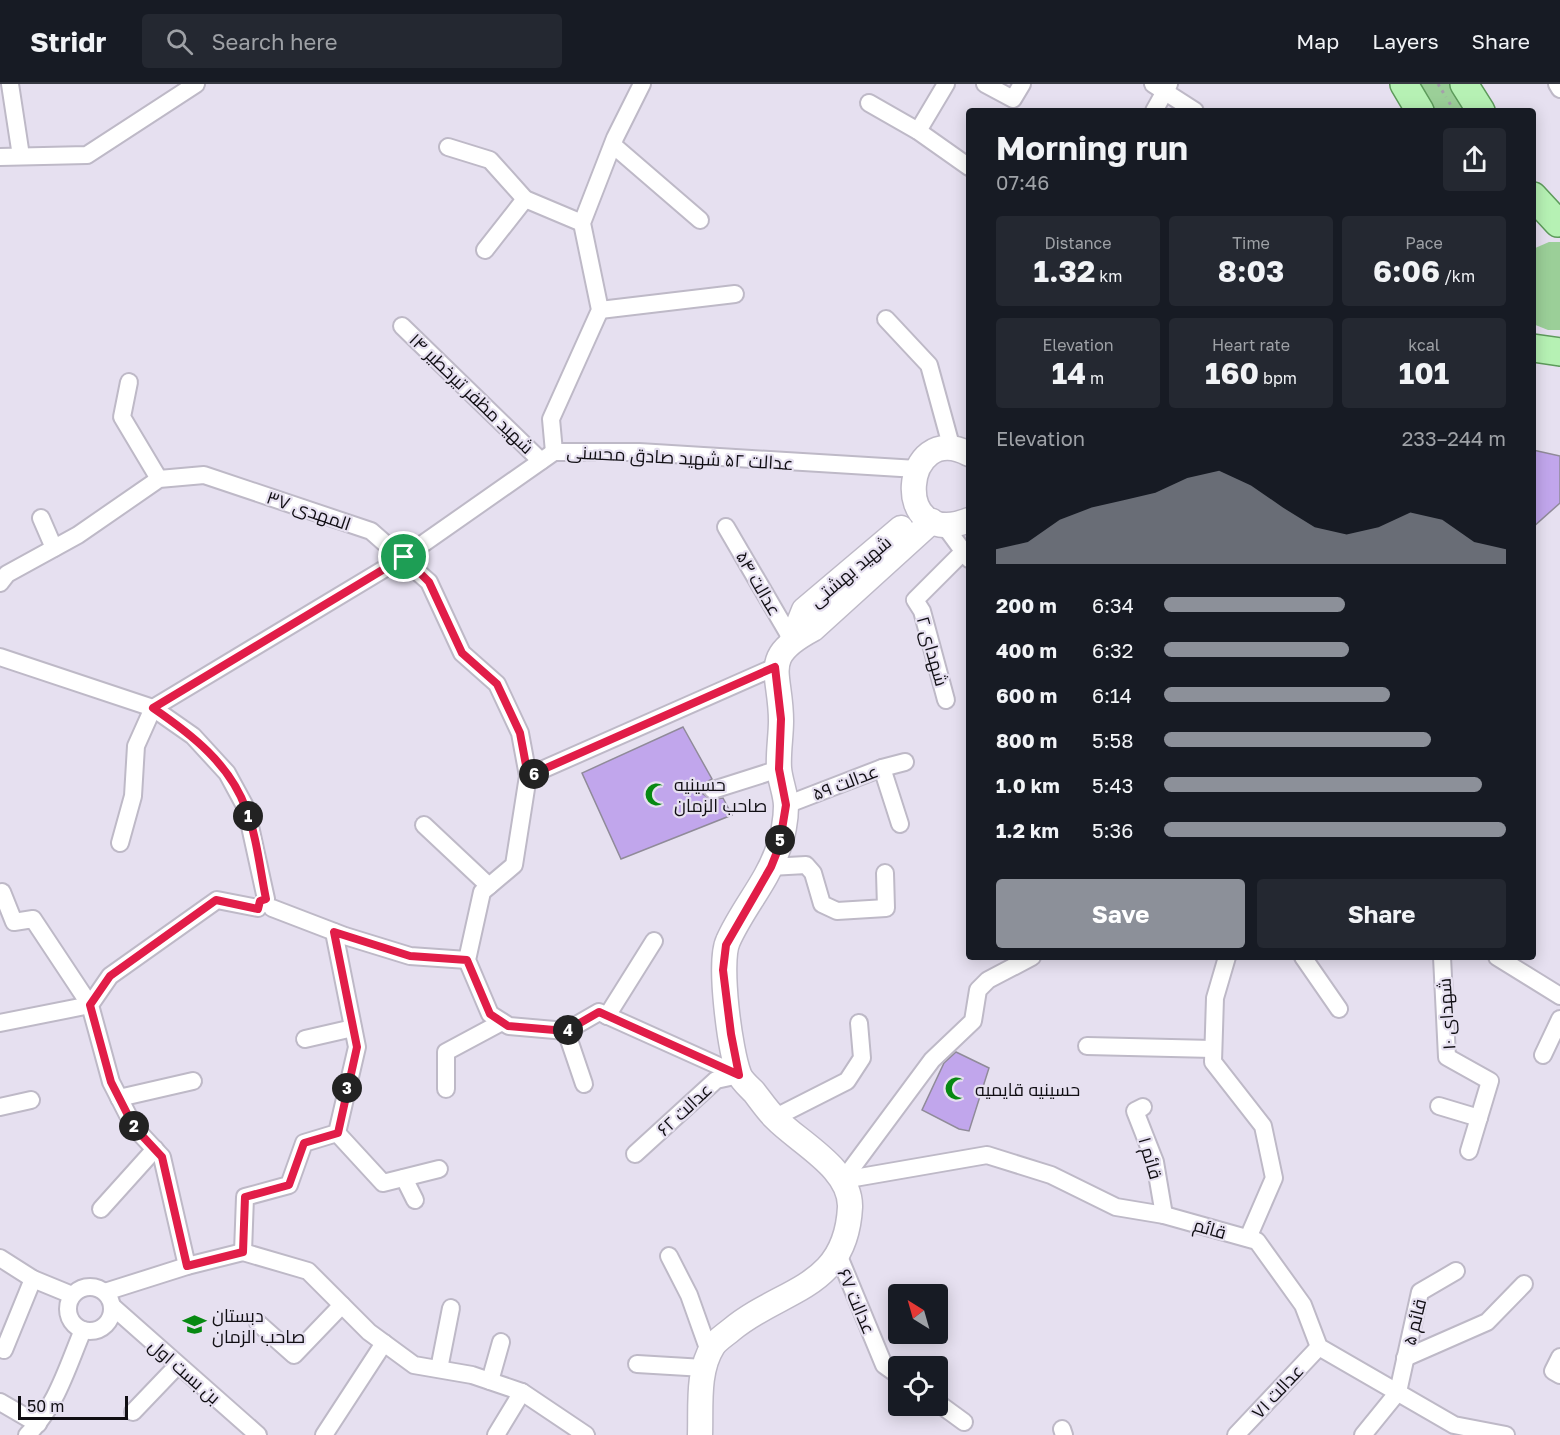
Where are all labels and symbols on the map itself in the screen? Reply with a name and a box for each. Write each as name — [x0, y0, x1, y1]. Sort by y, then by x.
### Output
street label: شهید مظفر تیرخطیر ۱۴ — [405, 328, 539, 459]
street label: عدالت ۵۲ شهید صادق محسنی — [566, 440, 794, 476]
street label: المهدی ۳۷ — [264, 485, 354, 536]
pin — [378, 531, 429, 582]
street label: شهید بهشتی — [805, 531, 896, 612]
street label: عدالت ۵۴ — [732, 547, 786, 619]
street label: شهدای ۲ — [912, 614, 953, 689]
pin: 6 — [519, 759, 549, 789]
street label: عدالت ۵۹ — [809, 759, 881, 805]
place label: حسینیه صاحب الزمان — [674, 773, 767, 817]
mosque icon: حسینیه صاحب الزمان — [643, 781, 669, 807]
pin: 1 — [233, 801, 263, 831]
pin: 5 — [765, 825, 795, 855]
street label: شهدای ۱۰ — [1433, 977, 1460, 1051]
pin: 4 — [553, 1015, 583, 1045]
pin: 3 — [332, 1073, 362, 1103]
mosque icon: حسینیه قایمیه — [944, 1076, 970, 1102]
street label: عدالت ۶۲ — [652, 1078, 716, 1140]
place label: حسینیه قایمیه — [975, 1078, 1080, 1100]
pin: 2 — [119, 1111, 149, 1141]
street label: قائم ۱ — [1133, 1134, 1167, 1182]
street label: قائم — [1191, 1213, 1229, 1245]
street label: عدالت ۶۷ — [833, 1265, 881, 1337]
north arrow — [888, 1284, 948, 1344]
street label: قائم ۵ — [1398, 1296, 1432, 1348]
place label: دبستان صاحب الزمان — [212, 1304, 305, 1348]
school or university icon: دبستان صاحب الزمان — [181, 1312, 207, 1338]
street label: بن بست اول — [144, 1334, 225, 1409]
street label: عدالت ۷۱ — [1246, 1359, 1308, 1423]
scale bar — [18, 1393, 128, 1420]

